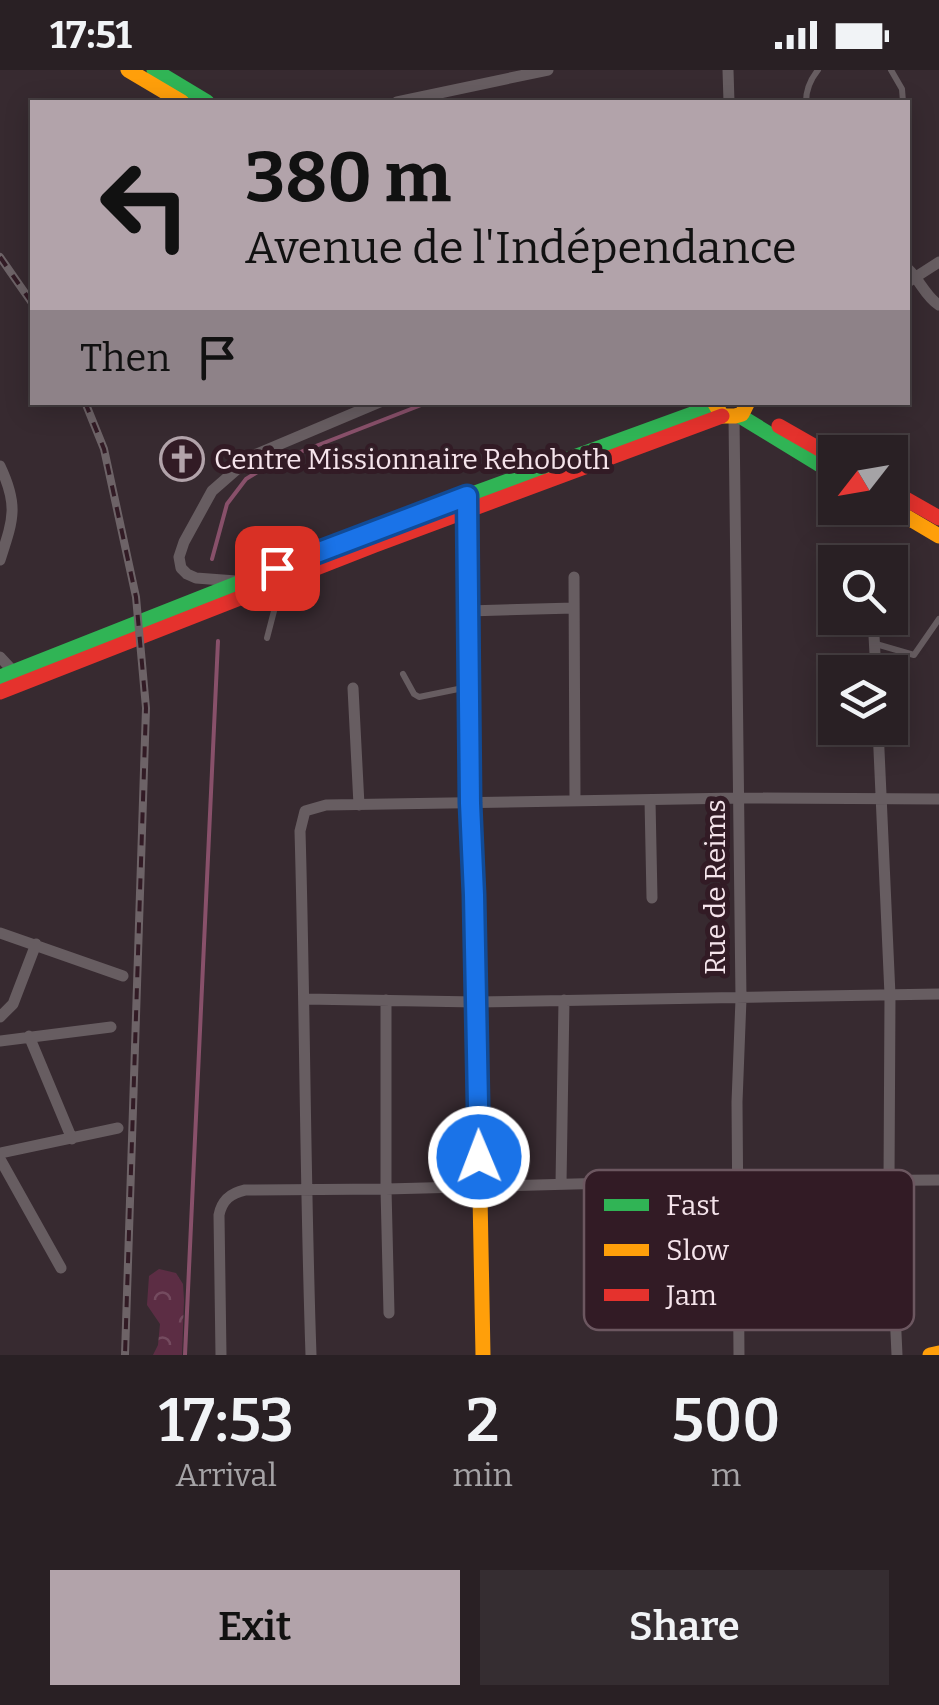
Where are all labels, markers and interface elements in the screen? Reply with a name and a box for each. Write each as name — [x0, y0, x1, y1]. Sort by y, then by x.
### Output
text: 17:51 — [50, 12, 132, 58]
text: 380 m — [245, 136, 451, 220]
icon: left — [80, 140, 210, 270]
text: Avenue de l'Indépendance — [245, 221, 797, 275]
icon: arrive — [190, 330, 245, 385]
text: Then — [80, 335, 170, 381]
north arrow — [818, 435, 908, 525]
map controls — [818, 435, 908, 745]
church icon: Centre Missionnaire Rehoboth — [159, 436, 205, 482]
place label: Centre Missionnaire Rehoboth — [214, 443, 610, 476]
pin — [235, 526, 320, 611]
icon: arrive — [250, 541, 305, 596]
button: search — [818, 545, 908, 635]
button: layers — [818, 655, 908, 745]
street label: Rue de Reims — [699, 799, 732, 975]
position arrow — [427, 1105, 531, 1209]
legend — [584, 1170, 914, 1330]
text: Fast — [666, 1189, 720, 1222]
text: Slow — [666, 1234, 729, 1267]
text: Jam — [665, 1279, 717, 1312]
text: 17:53 — [159, 1385, 294, 1457]
text: 2 — [466, 1385, 499, 1457]
text: 500 — [671, 1385, 780, 1457]
text: Arrival — [176, 1456, 277, 1494]
text: min — [453, 1456, 513, 1494]
text: m — [711, 1456, 741, 1494]
button: Exit — [50, 1570, 460, 1685]
button: Share — [480, 1570, 889, 1685]

